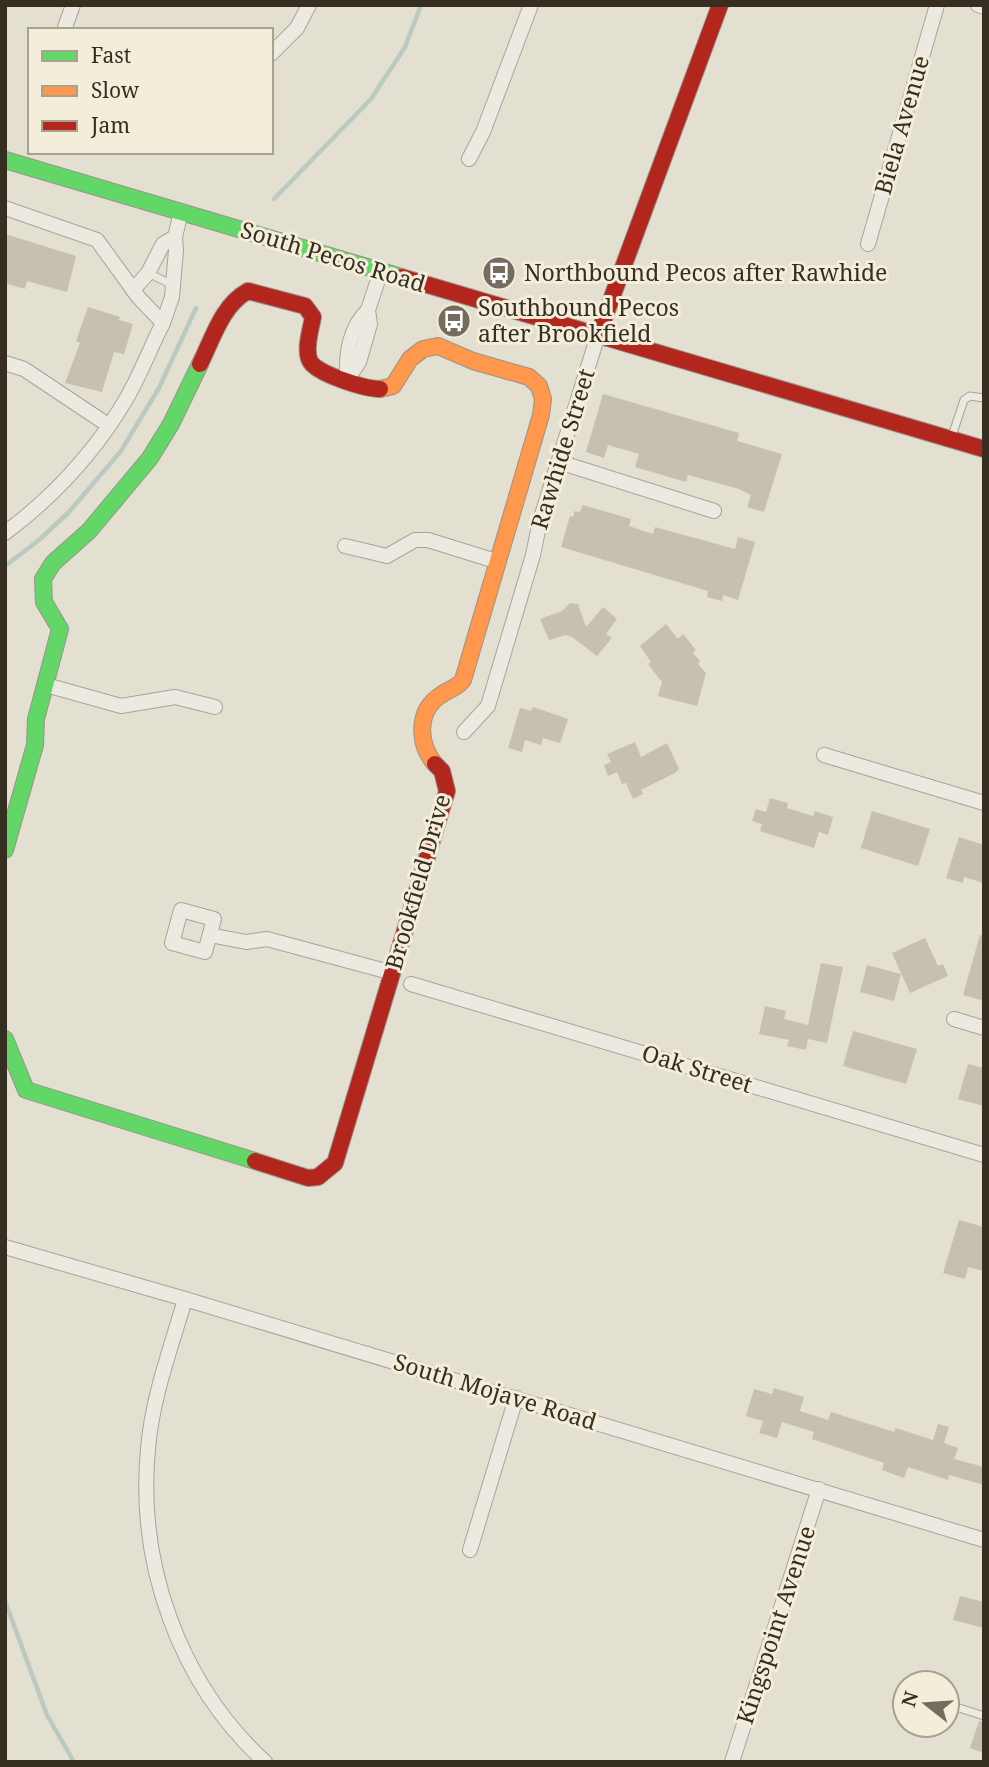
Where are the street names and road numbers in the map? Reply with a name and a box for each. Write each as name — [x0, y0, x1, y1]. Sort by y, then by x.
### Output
street label: Biela Avenue — [866, 52, 936, 198]
street label: South Pecos Road — [237, 213, 430, 299]
street label: Rawhide Street — [522, 364, 602, 533]
street label: Brookfield Drive — [377, 790, 457, 973]
street label: Oak Street — [638, 1036, 756, 1100]
street label: South Mojave Road — [390, 1345, 601, 1437]
street label: Kingspoint Avenue — [728, 1521, 822, 1728]

